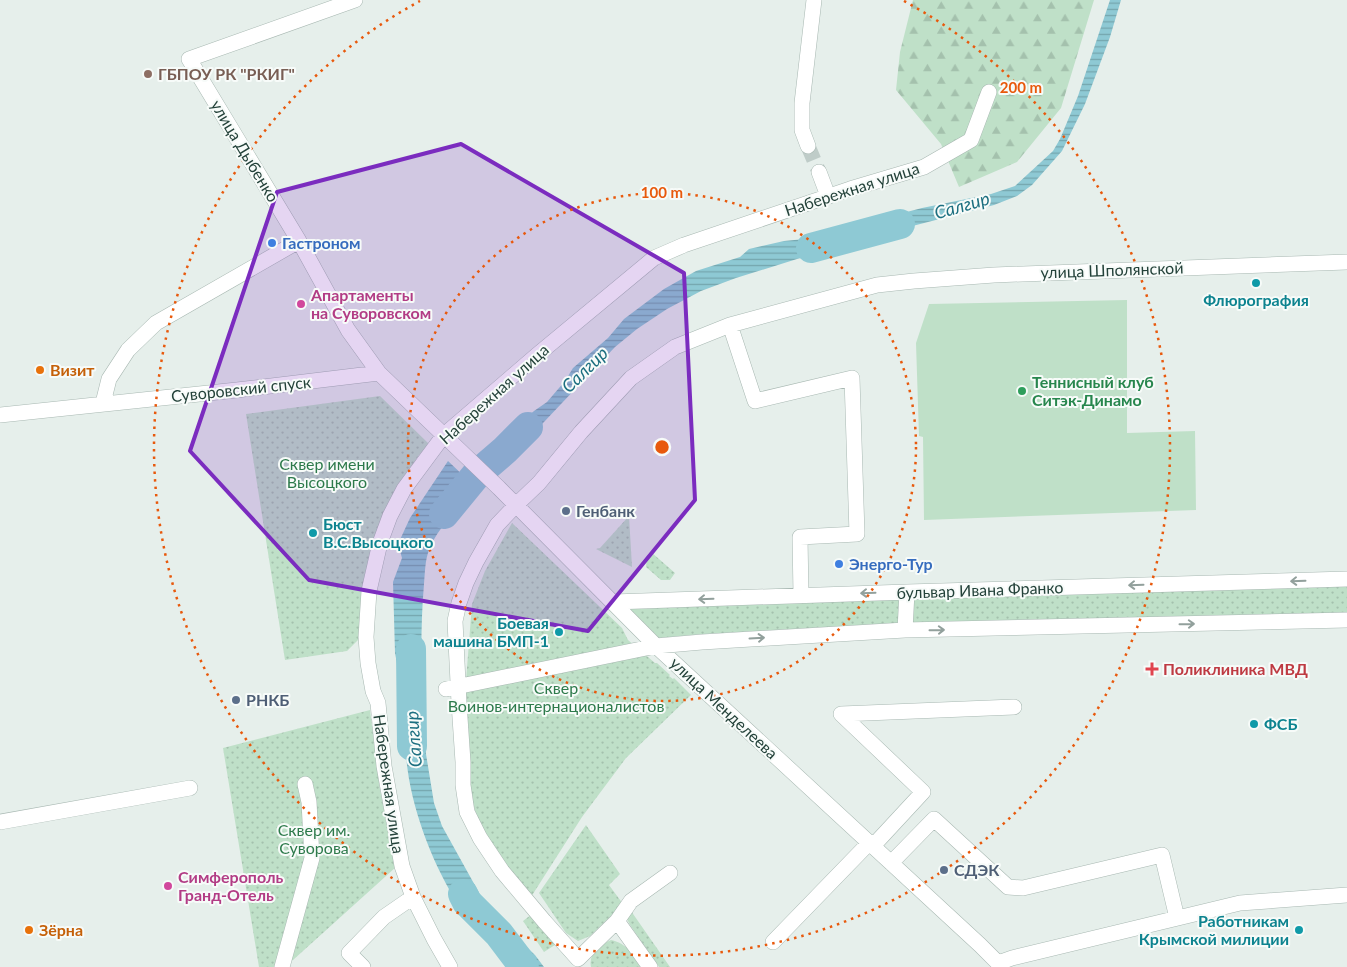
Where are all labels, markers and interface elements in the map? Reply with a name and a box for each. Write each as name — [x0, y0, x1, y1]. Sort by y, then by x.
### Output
place label: ГБПОУ РК "РКИГ" — [158, 64, 295, 83]
marker: ГБПОУ РК "РКИГ" — [142, 68, 154, 80]
text: 200 m — [1000, 78, 1042, 96]
street label: улица Дыбенко — [208, 96, 283, 205]
street label: Набережная улица — [782, 158, 922, 219]
text: 100 m — [641, 183, 683, 201]
water label: Салгир — [932, 187, 992, 223]
place label: Гастроном — [282, 233, 360, 252]
marker: Гастроном — [266, 237, 278, 249]
street label: улица Шполянской — [1040, 258, 1184, 281]
marker: Флюрография — [1250, 277, 1262, 289]
place label: Апартаменты на Суворовском — [310, 285, 431, 322]
place label: Флюрография — [1203, 290, 1309, 309]
marker: Апартаменты на Суворовском — [295, 298, 307, 310]
street label: Набережная улица — [435, 340, 552, 448]
water label: Салгир — [556, 342, 612, 397]
place label: Визит — [50, 360, 95, 379]
marker: Визит — [34, 364, 46, 376]
street label: Суворовский спуск — [170, 372, 313, 405]
place label: Теннисный клуб Ситэк-Динамо — [1032, 372, 1154, 409]
marker: Теннисный клуб Ситэк-Динамо — [1016, 385, 1028, 397]
centre of rings — [653, 438, 671, 456]
park label: Сквер имени Высоцкого — [279, 454, 375, 491]
place label: Генбанк — [576, 501, 635, 520]
marker: Генбанк — [560, 505, 572, 517]
place label: Бюст В.С.Высоцкого — [323, 514, 434, 551]
marker: Бюст В.С.Высоцкого — [307, 527, 319, 539]
place label: Энерго-Тур — [849, 554, 933, 573]
marker: Энерго-Тур — [833, 558, 845, 570]
one-way arrow — [1291, 576, 1307, 586]
street label: бульвар Ивана Франко — [896, 577, 1064, 602]
one-way arrow — [1128, 581, 1144, 590]
one-way arrow — [861, 588, 877, 598]
one-way arrow — [698, 594, 714, 603]
place label: Боевая машина БМП-1 — [433, 613, 549, 650]
one-way arrow — [1178, 619, 1195, 629]
one-way arrow — [929, 625, 945, 634]
marker: Боевая машина БМП-1 — [553, 626, 565, 638]
one-way arrow — [749, 634, 765, 643]
street label: улица Менделеева — [667, 653, 782, 762]
place label: Поликлиника МВД — [1163, 659, 1308, 678]
marker: Поликлиника МВД — [1145, 662, 1159, 676]
park label: Сквер Воинов-интернационалистов — [448, 678, 664, 715]
place label: РНКБ — [246, 690, 289, 709]
marker: РНКБ — [230, 694, 242, 706]
water label: Салгир — [400, 710, 426, 768]
street label: Набережная улица — [370, 713, 409, 855]
place label: ФСБ — [1264, 714, 1298, 733]
marker: ФСБ — [1248, 718, 1260, 730]
park label: Сквер им. Суворова — [278, 820, 350, 857]
place label: СДЭК — [954, 860, 1000, 879]
marker: СДЭК — [938, 864, 950, 876]
place label: Симферополь Гранд-Отель — [178, 867, 284, 904]
marker: Симферополь Гранд-Отель — [162, 880, 174, 892]
place label: Работникам Крымской милиции — [1139, 911, 1289, 948]
place label: Зёрна — [39, 920, 83, 939]
marker: Зёрна — [23, 924, 35, 936]
marker: Работникам Крымской милиции — [1293, 924, 1305, 936]

